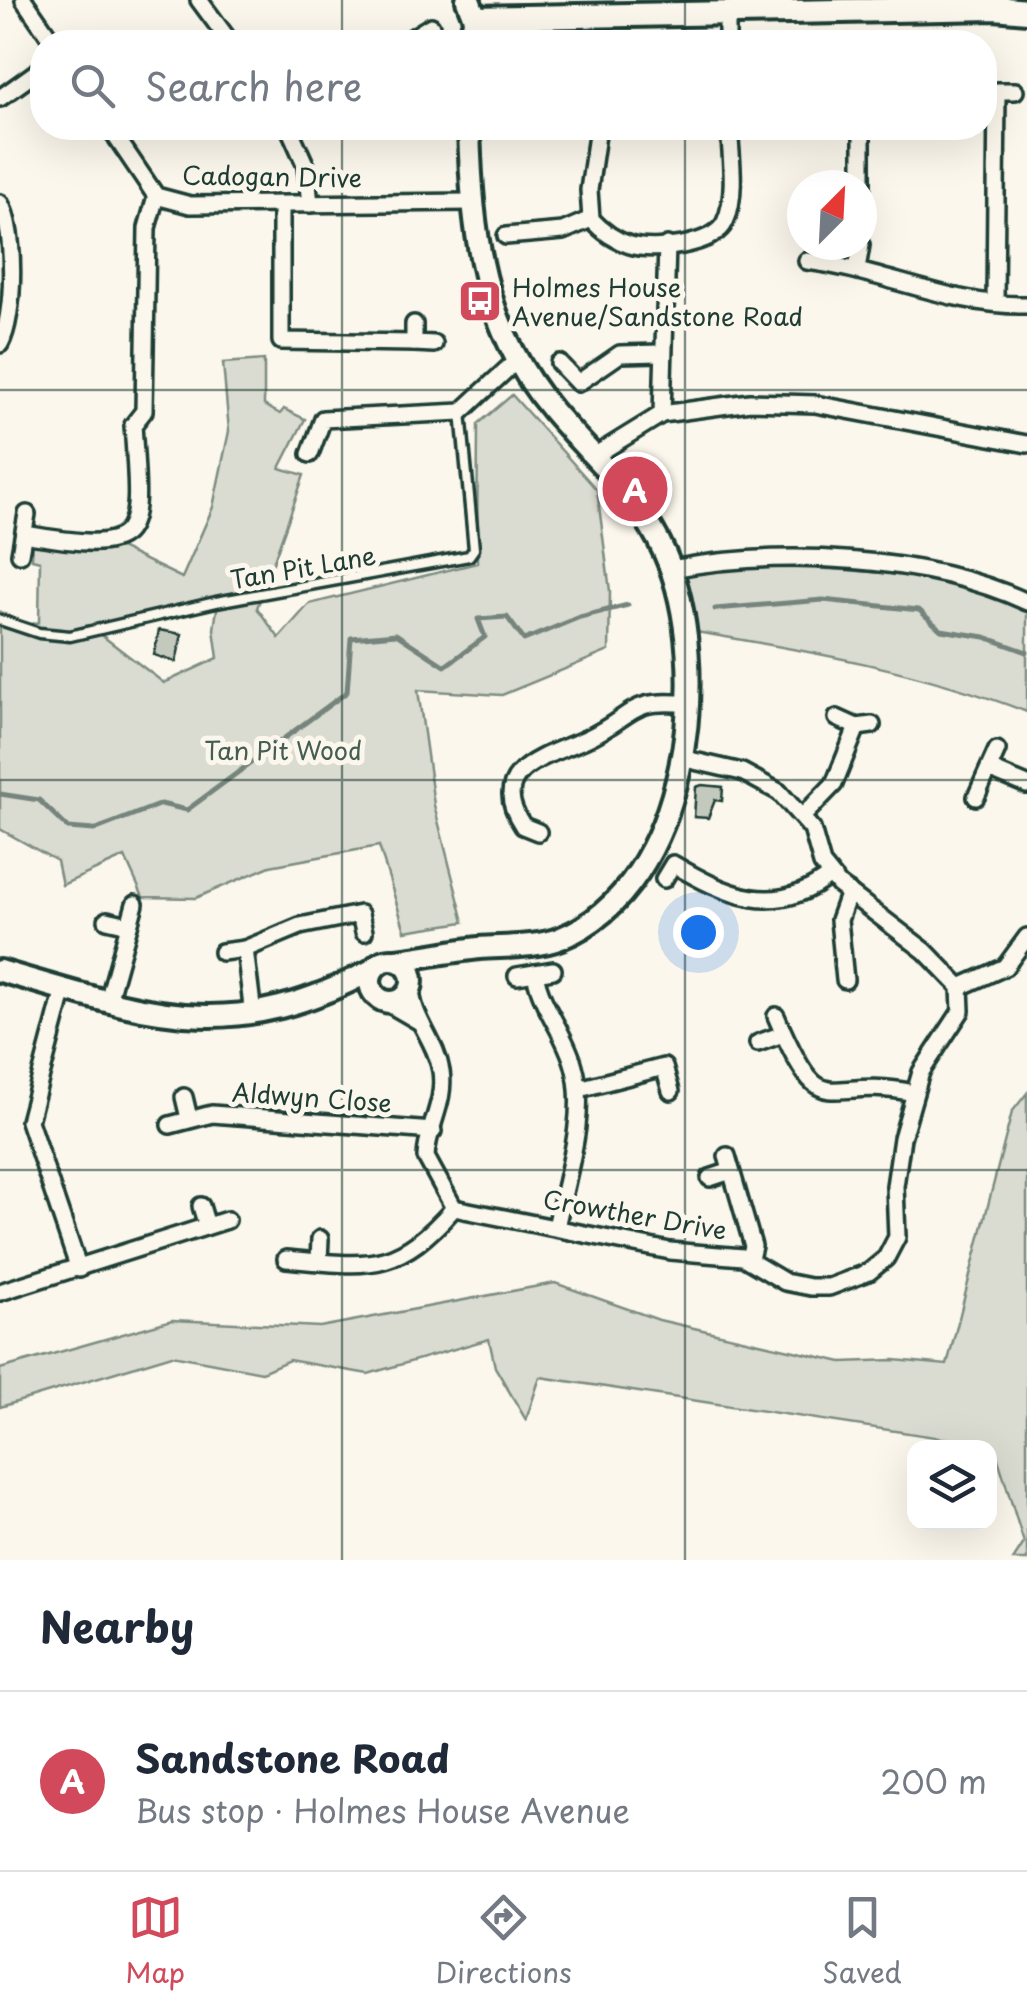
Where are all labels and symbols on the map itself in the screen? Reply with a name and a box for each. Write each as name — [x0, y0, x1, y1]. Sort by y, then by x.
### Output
street label: Cadogan Drive — [182, 155, 362, 197]
north arrow — [787, 170, 877, 260]
place label: Holmes House Avenue/Sandstone Road — [512, 268, 803, 335]
bus stop icon: Holmes House Avenue/Sandstone Road — [457, 278, 503, 324]
pin: A — [602, 452, 668, 526]
street label: Tan Pit Lane — [227, 536, 379, 598]
park label: Tan Pit Wood — [204, 731, 362, 769]
your location — [673, 907, 724, 958]
street label: Aldwyn Close — [231, 1072, 393, 1122]
street label: Crowther Drive — [540, 1179, 730, 1249]

